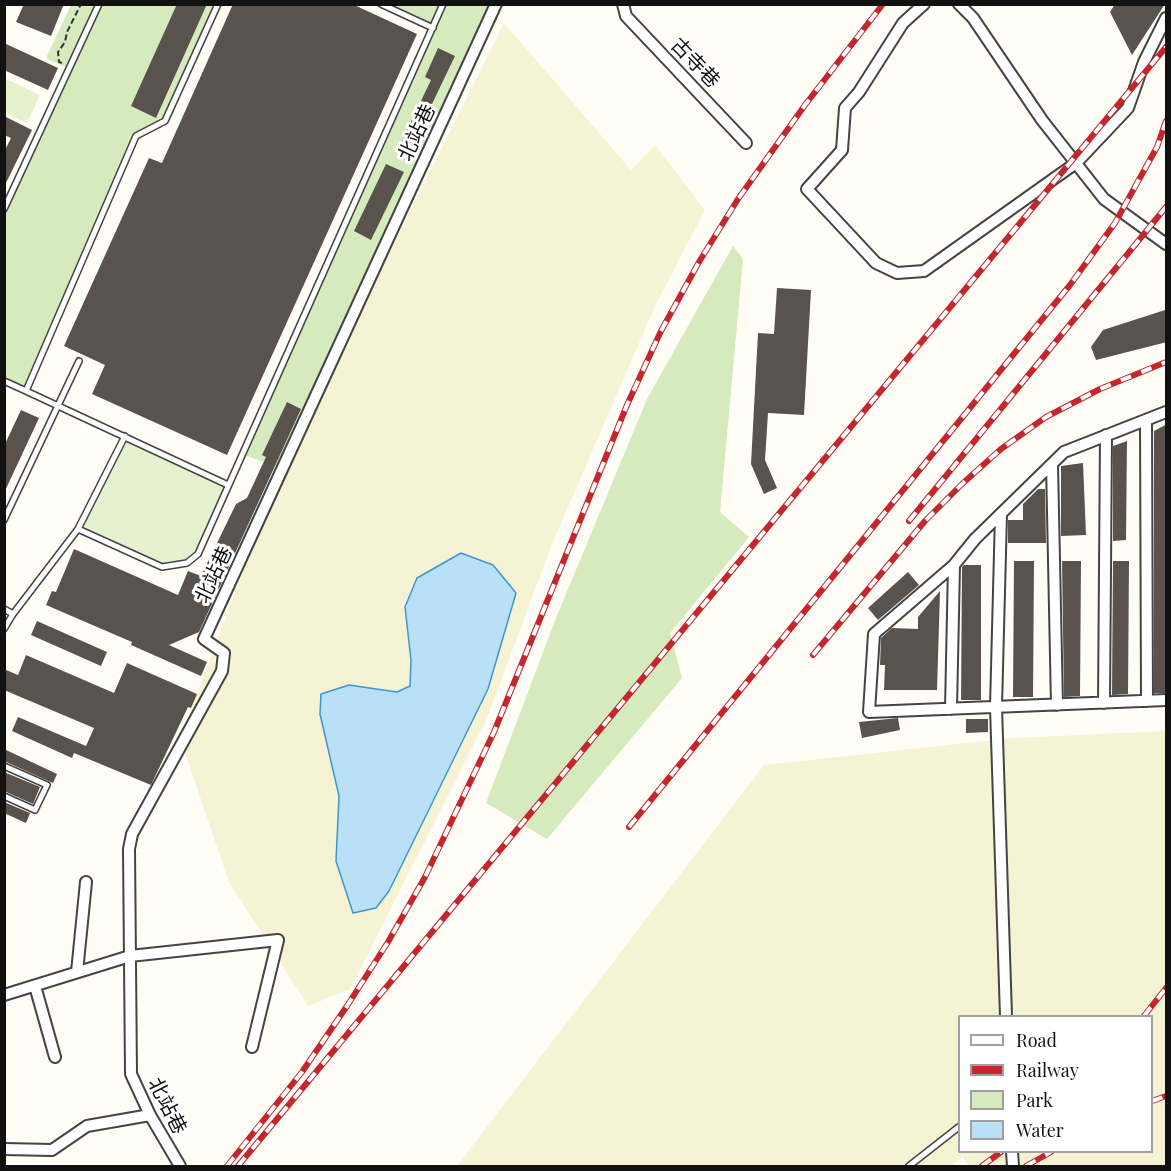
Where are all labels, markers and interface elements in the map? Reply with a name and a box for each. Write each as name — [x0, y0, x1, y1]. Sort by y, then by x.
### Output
street label: 古寺巷 — [666, 33, 724, 93]
street label: 北站巷 — [393, 101, 441, 165]
street label: 北站巷 — [190, 543, 238, 607]
legend — [958, 1015, 1153, 1153]
text: Road — [1016, 1028, 1057, 1052]
text: Railway — [1016, 1058, 1079, 1082]
street label: 北站巷 — [143, 1074, 191, 1138]
text: Park — [1016, 1088, 1053, 1112]
text: Water — [1016, 1118, 1064, 1142]

